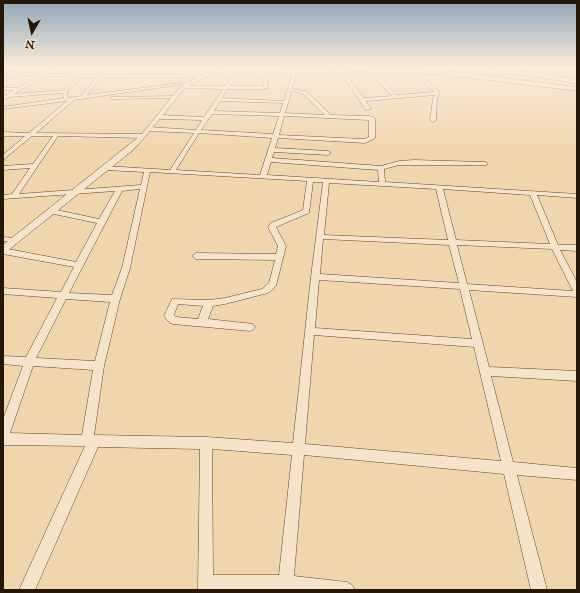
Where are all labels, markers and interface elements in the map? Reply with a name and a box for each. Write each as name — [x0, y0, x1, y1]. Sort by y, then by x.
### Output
north arrow — [12, 12, 52, 52]
text: N — [24, 37, 36, 51]

